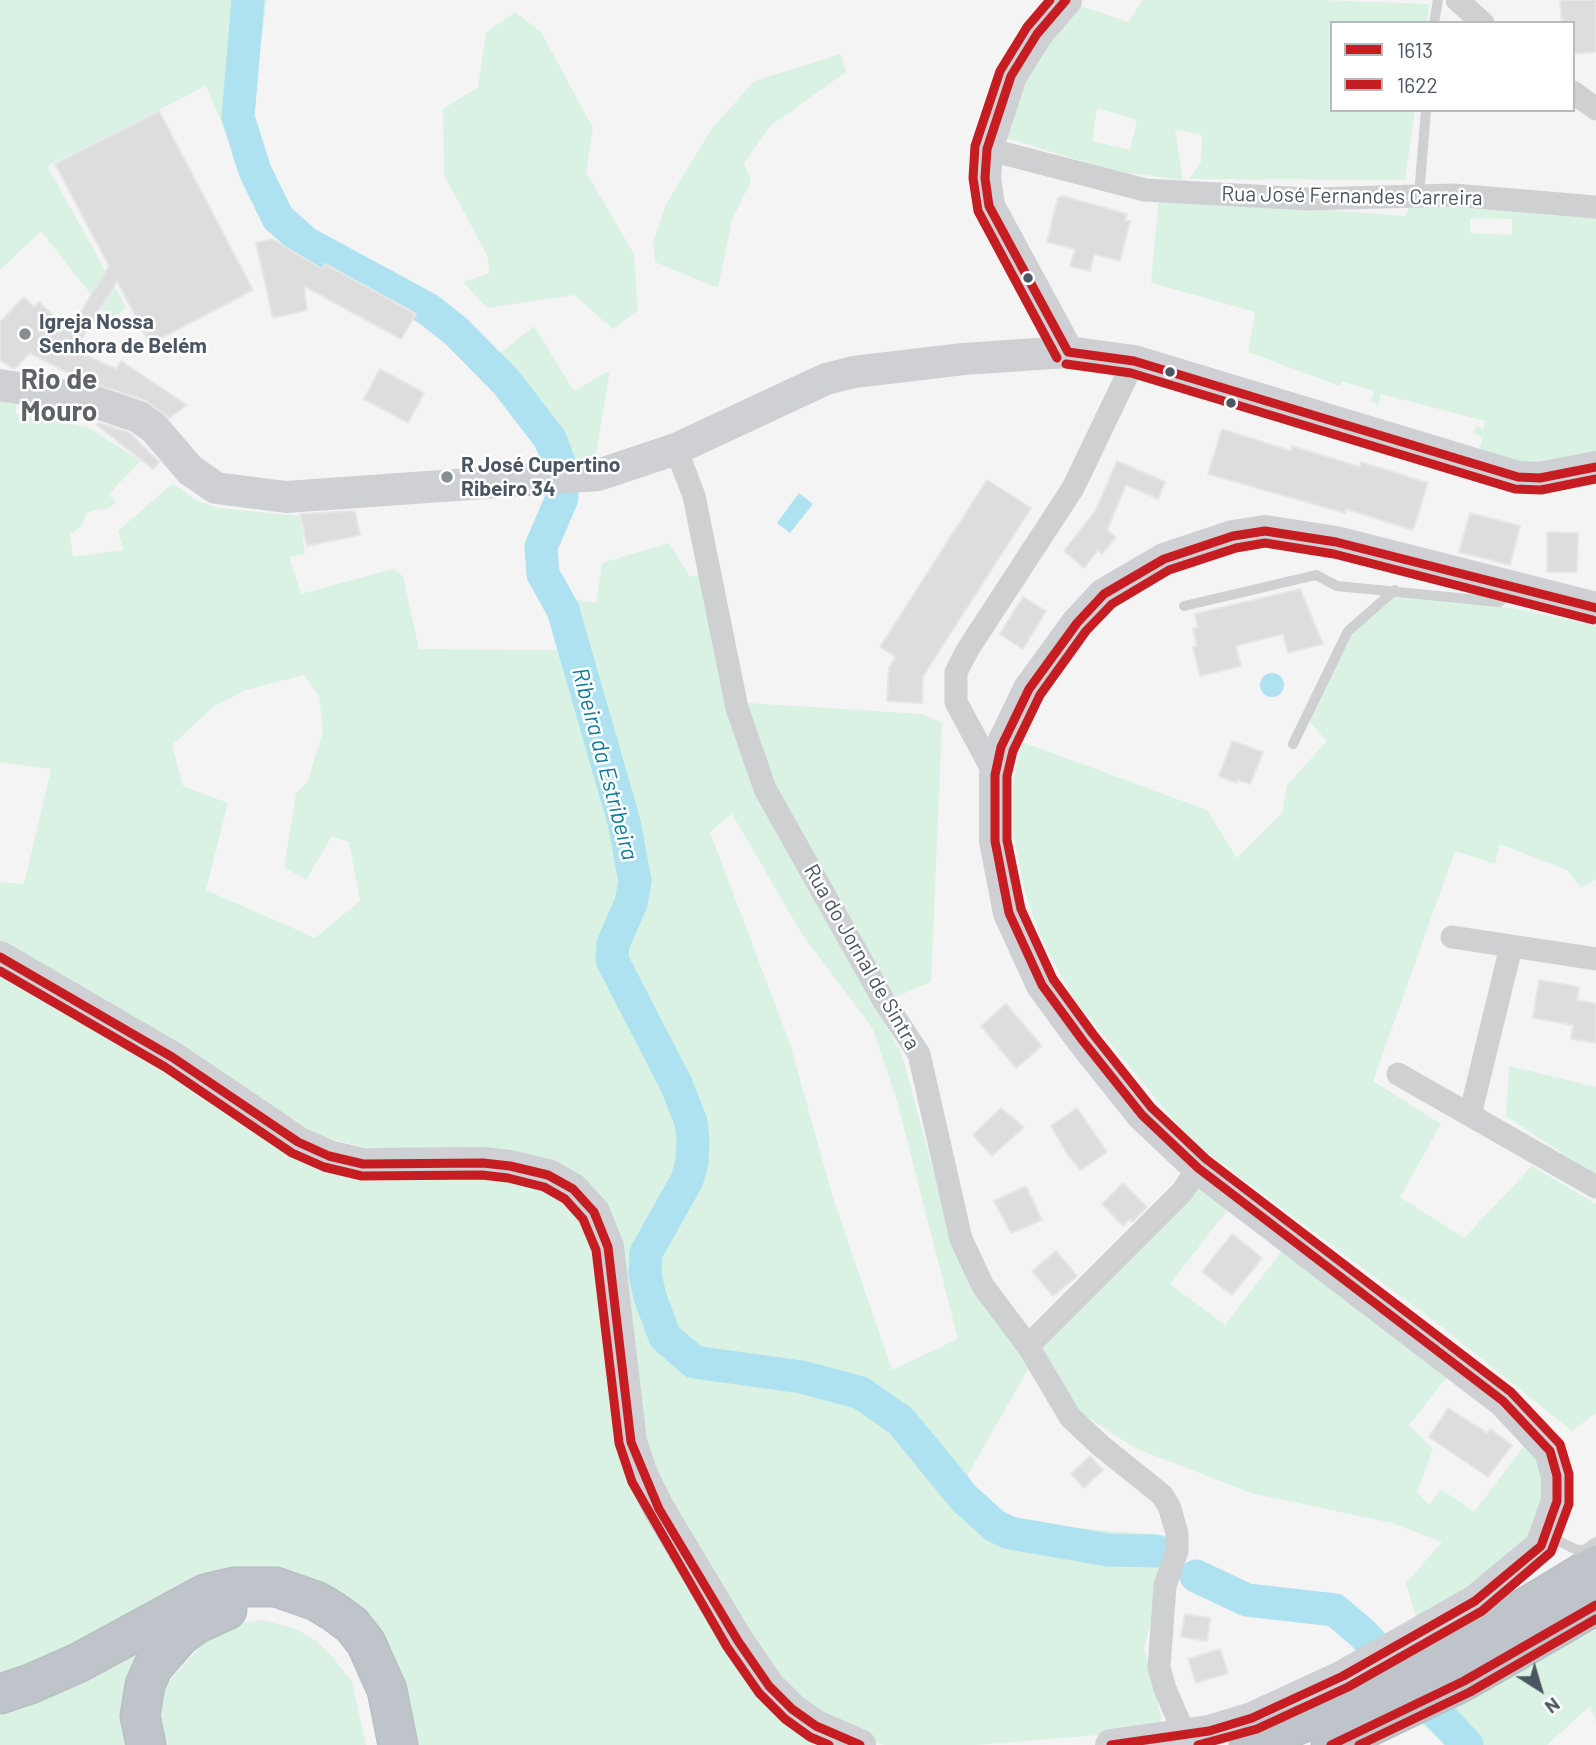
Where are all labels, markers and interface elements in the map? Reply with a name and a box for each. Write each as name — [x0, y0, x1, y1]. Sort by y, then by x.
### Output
legend — [1330, 21, 1575, 112]
text: 1613 — [1397, 37, 1433, 62]
text: 1622 — [1397, 72, 1438, 97]
street label: Rua José Fernandes Carreira — [1221, 181, 1483, 211]
unlabelled marker — [1021, 271, 1035, 285]
place label: Igreja Nossa Senhora de Belém — [39, 309, 207, 359]
marker: Igreja Nossa Senhora de Belém — [17, 326, 33, 342]
district label: Rio de Mouro — [21, 363, 97, 429]
unlabelled marker — [1163, 365, 1177, 379]
unlabelled marker — [1224, 396, 1238, 410]
place label: R José Cupertino Ribeiro 34 — [461, 452, 620, 502]
marker: R José Cupertino Ribeiro 34 — [439, 469, 455, 485]
water label: Ribeira da Estribeira — [566, 665, 644, 863]
street label: Rua do Jornal de Sintra — [799, 860, 925, 1054]
north arrow — [1505, 1654, 1575, 1724]
text: N — [1541, 1693, 1565, 1719]

